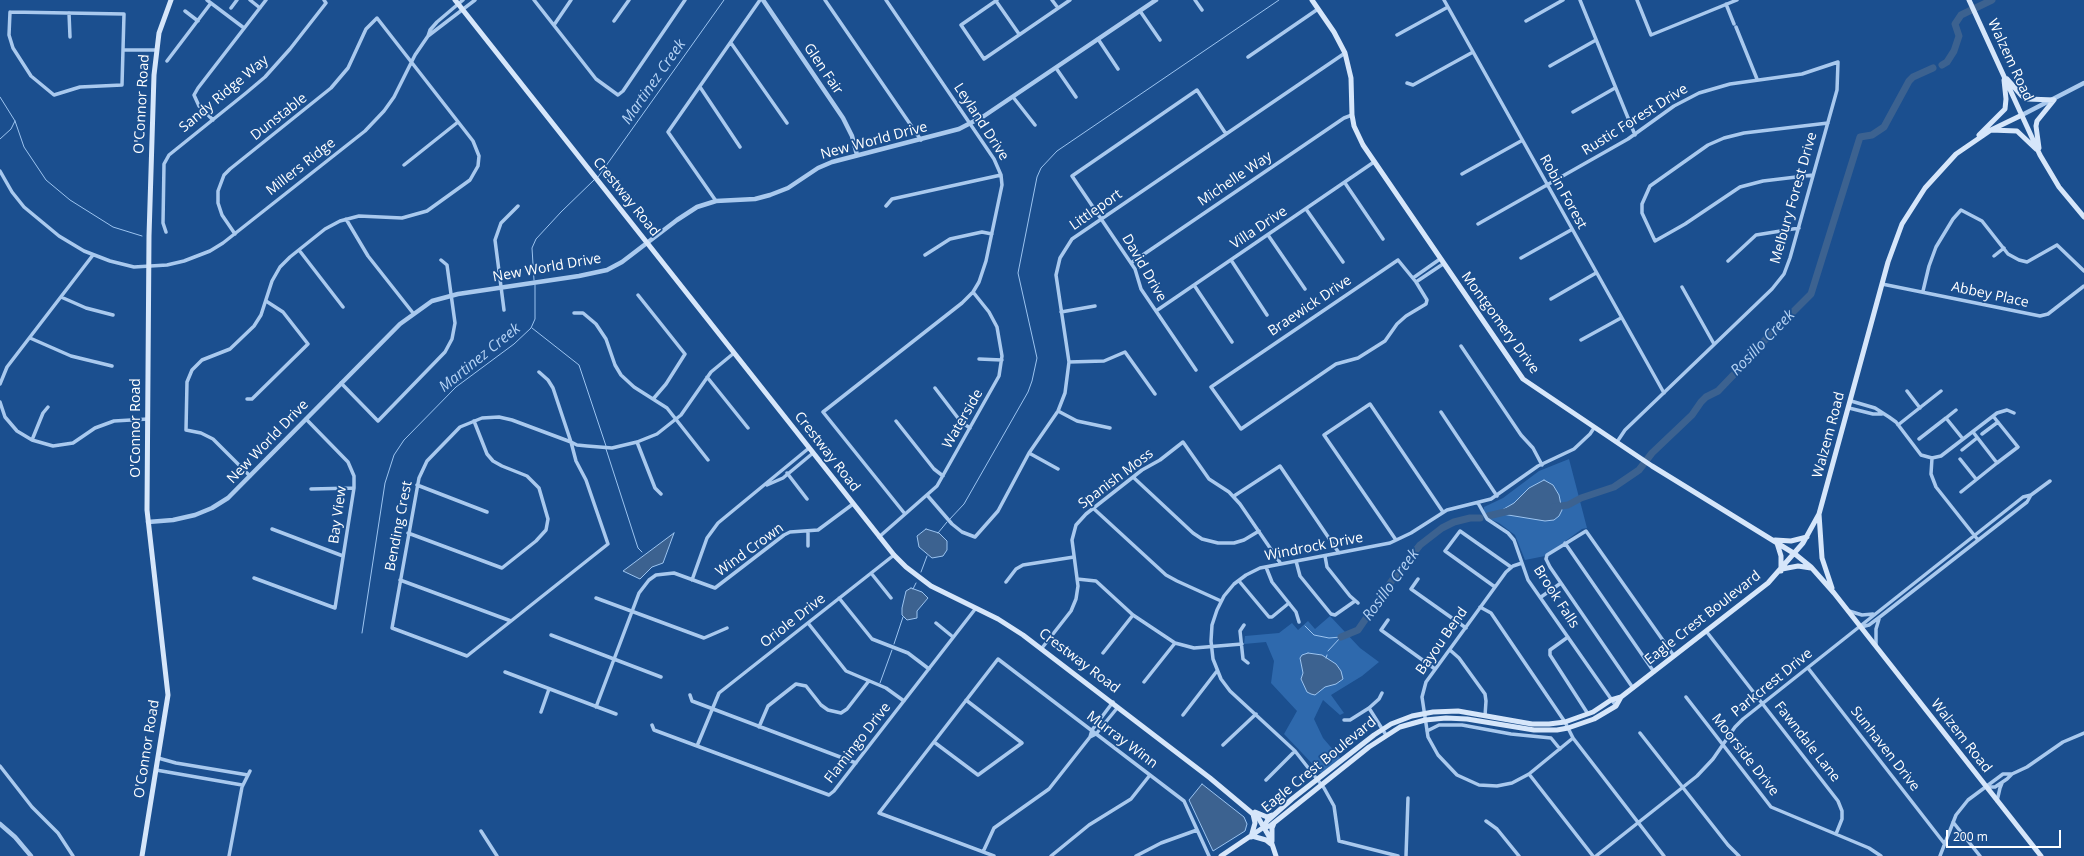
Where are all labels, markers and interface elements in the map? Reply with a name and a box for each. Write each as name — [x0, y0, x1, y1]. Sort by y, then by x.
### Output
street label: Walzem Road — [1984, 16, 2036, 104]
water label: Martinez Creek — [618, 36, 690, 128]
street label: Glen Fair — [800, 40, 846, 98]
street label: Sandy Ridge Way — [176, 52, 272, 136]
street label: O'Connor Road — [131, 54, 153, 154]
street label: Leyland Drive — [950, 80, 1012, 164]
street label: Rustic Forest Drive — [1579, 81, 1691, 159]
street label: Dunstable — [248, 90, 310, 144]
street label: New World Drive — [819, 119, 929, 163]
street label: Melbury Forest Drive — [1767, 130, 1821, 266]
street label: Millers Ridge — [263, 135, 339, 199]
street label: Michelle Way — [1195, 148, 1275, 210]
street label: Robin Forest — [1536, 152, 1590, 232]
street label: Crestway Road — [589, 154, 663, 240]
street label: Littleport — [1067, 186, 1125, 234]
street label: Villa Drive — [1228, 203, 1290, 253]
street label: David Drive — [1118, 231, 1170, 305]
street label: New World Drive — [491, 250, 603, 286]
street label: Montgomery Drive — [1457, 269, 1543, 377]
street label: Braewick Drive — [1265, 272, 1355, 340]
street label: Abbey Place — [1950, 279, 2030, 311]
water label: Rosillo Creek — [1727, 306, 1799, 380]
water label: Martinez Creek — [436, 320, 524, 396]
street label: O'Connor Road — [128, 378, 144, 478]
street label: Waterside — [939, 386, 987, 452]
street label: Walzem Road — [1809, 390, 1849, 480]
street label: New World Drive — [224, 397, 312, 487]
street label: Crestway Road — [791, 409, 863, 495]
street label: Spanish Moss — [1075, 445, 1157, 513]
street label: Bending Crest — [382, 479, 416, 573]
street label: Bay View — [326, 485, 350, 545]
street label: Wind Crown — [713, 520, 787, 580]
street label: Windrock Drive — [1263, 529, 1365, 565]
water label: Rosillo Creek — [1359, 546, 1423, 624]
street label: Brook Falls — [1530, 563, 1582, 631]
street label: Eagle Crest Boulevard — [1642, 568, 1764, 668]
street label: Oriole Drive — [757, 590, 829, 652]
street label: Bayou Bend — [1413, 604, 1471, 678]
street label: Crestway Road — [1035, 625, 1123, 697]
street label: Parkcrest Drive — [1728, 645, 1816, 721]
street label: Walzem Road — [1927, 696, 1995, 776]
street label: Fawndale Lane — [1770, 698, 1844, 786]
street label: O'Connor Road — [131, 699, 163, 799]
street label: Flamingo Drive — [821, 699, 895, 787]
street label: Sunhaven Drive — [1847, 703, 1923, 795]
street label: Murray Winn — [1083, 708, 1161, 772]
street label: Moorside Drive — [1708, 711, 1782, 799]
street label: Eagle Crest Boulevard — [1258, 714, 1380, 816]
scale bar — [1948, 822, 2063, 848]
text: 200 m — [1953, 828, 1988, 845]

